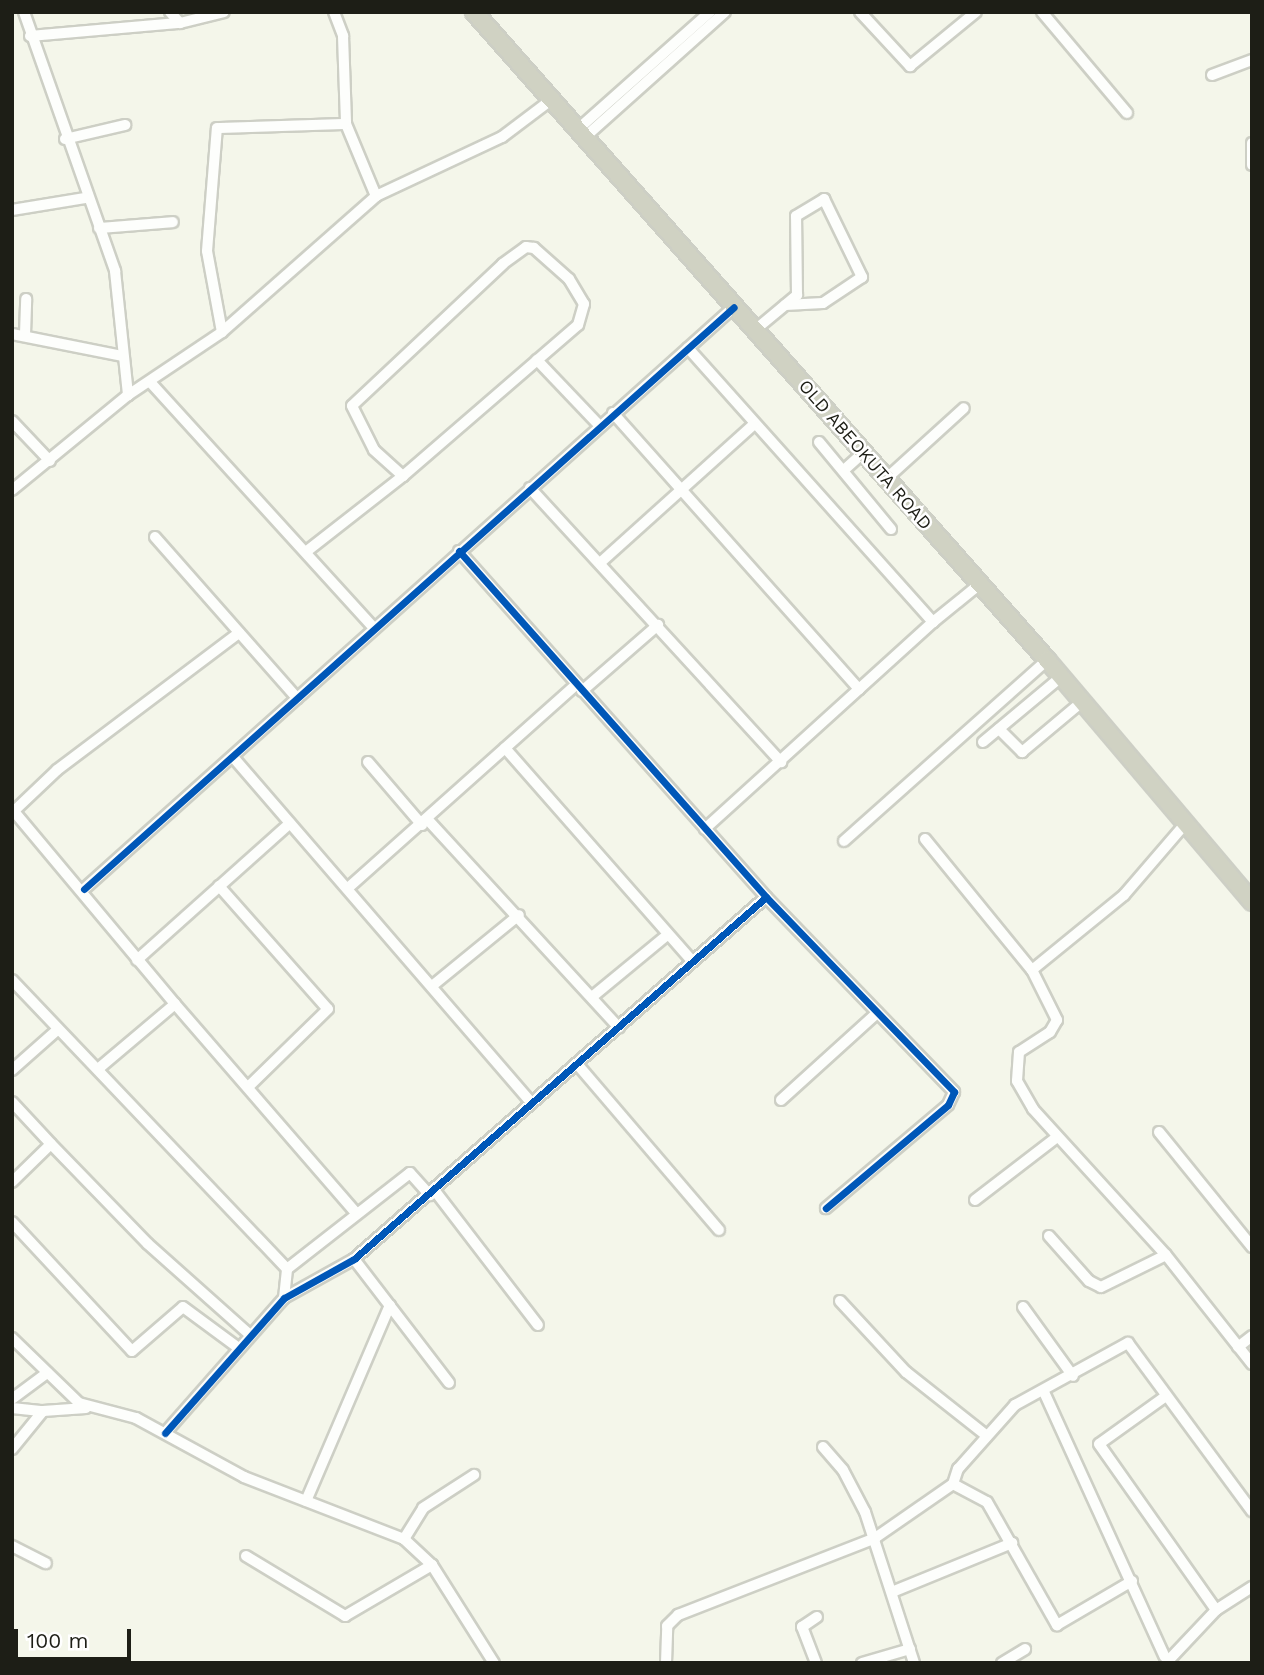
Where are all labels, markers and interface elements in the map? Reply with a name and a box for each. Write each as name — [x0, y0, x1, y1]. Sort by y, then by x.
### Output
street label: OLD ABEOKUTA ROAD — [793, 375, 937, 535]
scale bar — [18, 1616, 135, 1660]
text: 100 m — [27, 1628, 89, 1653]

